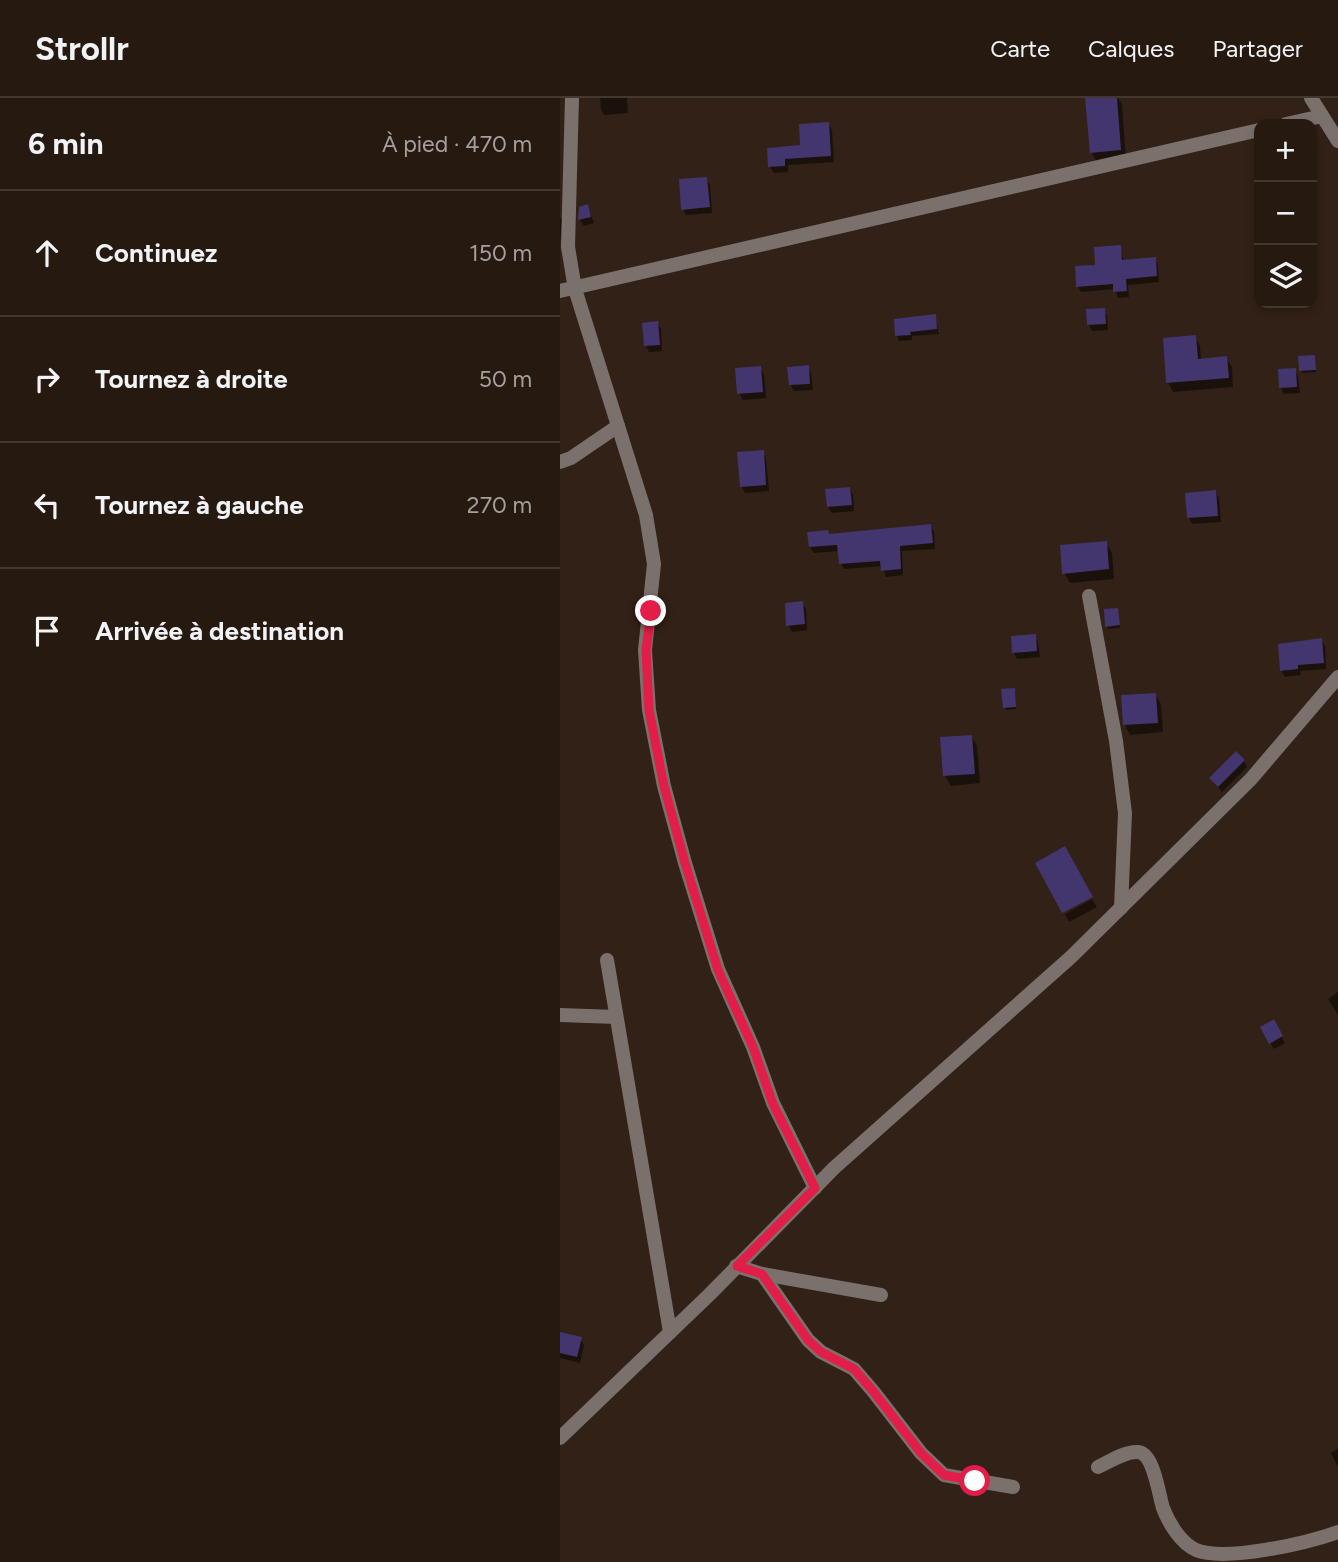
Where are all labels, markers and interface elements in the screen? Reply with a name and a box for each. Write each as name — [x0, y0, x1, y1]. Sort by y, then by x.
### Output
text: Strollr — [35, 29, 129, 68]
text: Carte — [990, 34, 1050, 63]
text: Calques — [1088, 34, 1174, 63]
text: Partager — [1212, 34, 1303, 63]
map controls — [1254, 119, 1317, 308]
button: + — [1254, 119, 1317, 182]
text: 6 min — [28, 125, 104, 162]
text: À pied · 470 m — [382, 130, 532, 158]
button: − — [1254, 182, 1317, 245]
icon: ahead — [28, 234, 66, 272]
text: Continuez — [95, 237, 217, 269]
text: 150 m — [469, 239, 532, 267]
button: layers — [1254, 245, 1317, 308]
icon: right — [28, 360, 66, 398]
text: Tournez à droite — [95, 363, 288, 395]
text: 50 m — [479, 365, 532, 393]
icon: left — [28, 486, 66, 524]
text: Tournez à gauche — [95, 489, 304, 521]
text: 270 m — [467, 491, 532, 519]
route end — [635, 595, 666, 626]
icon: arrive — [28, 612, 66, 650]
text: Arrivée à destination — [95, 615, 344, 647]
route start — [959, 1465, 990, 1496]

